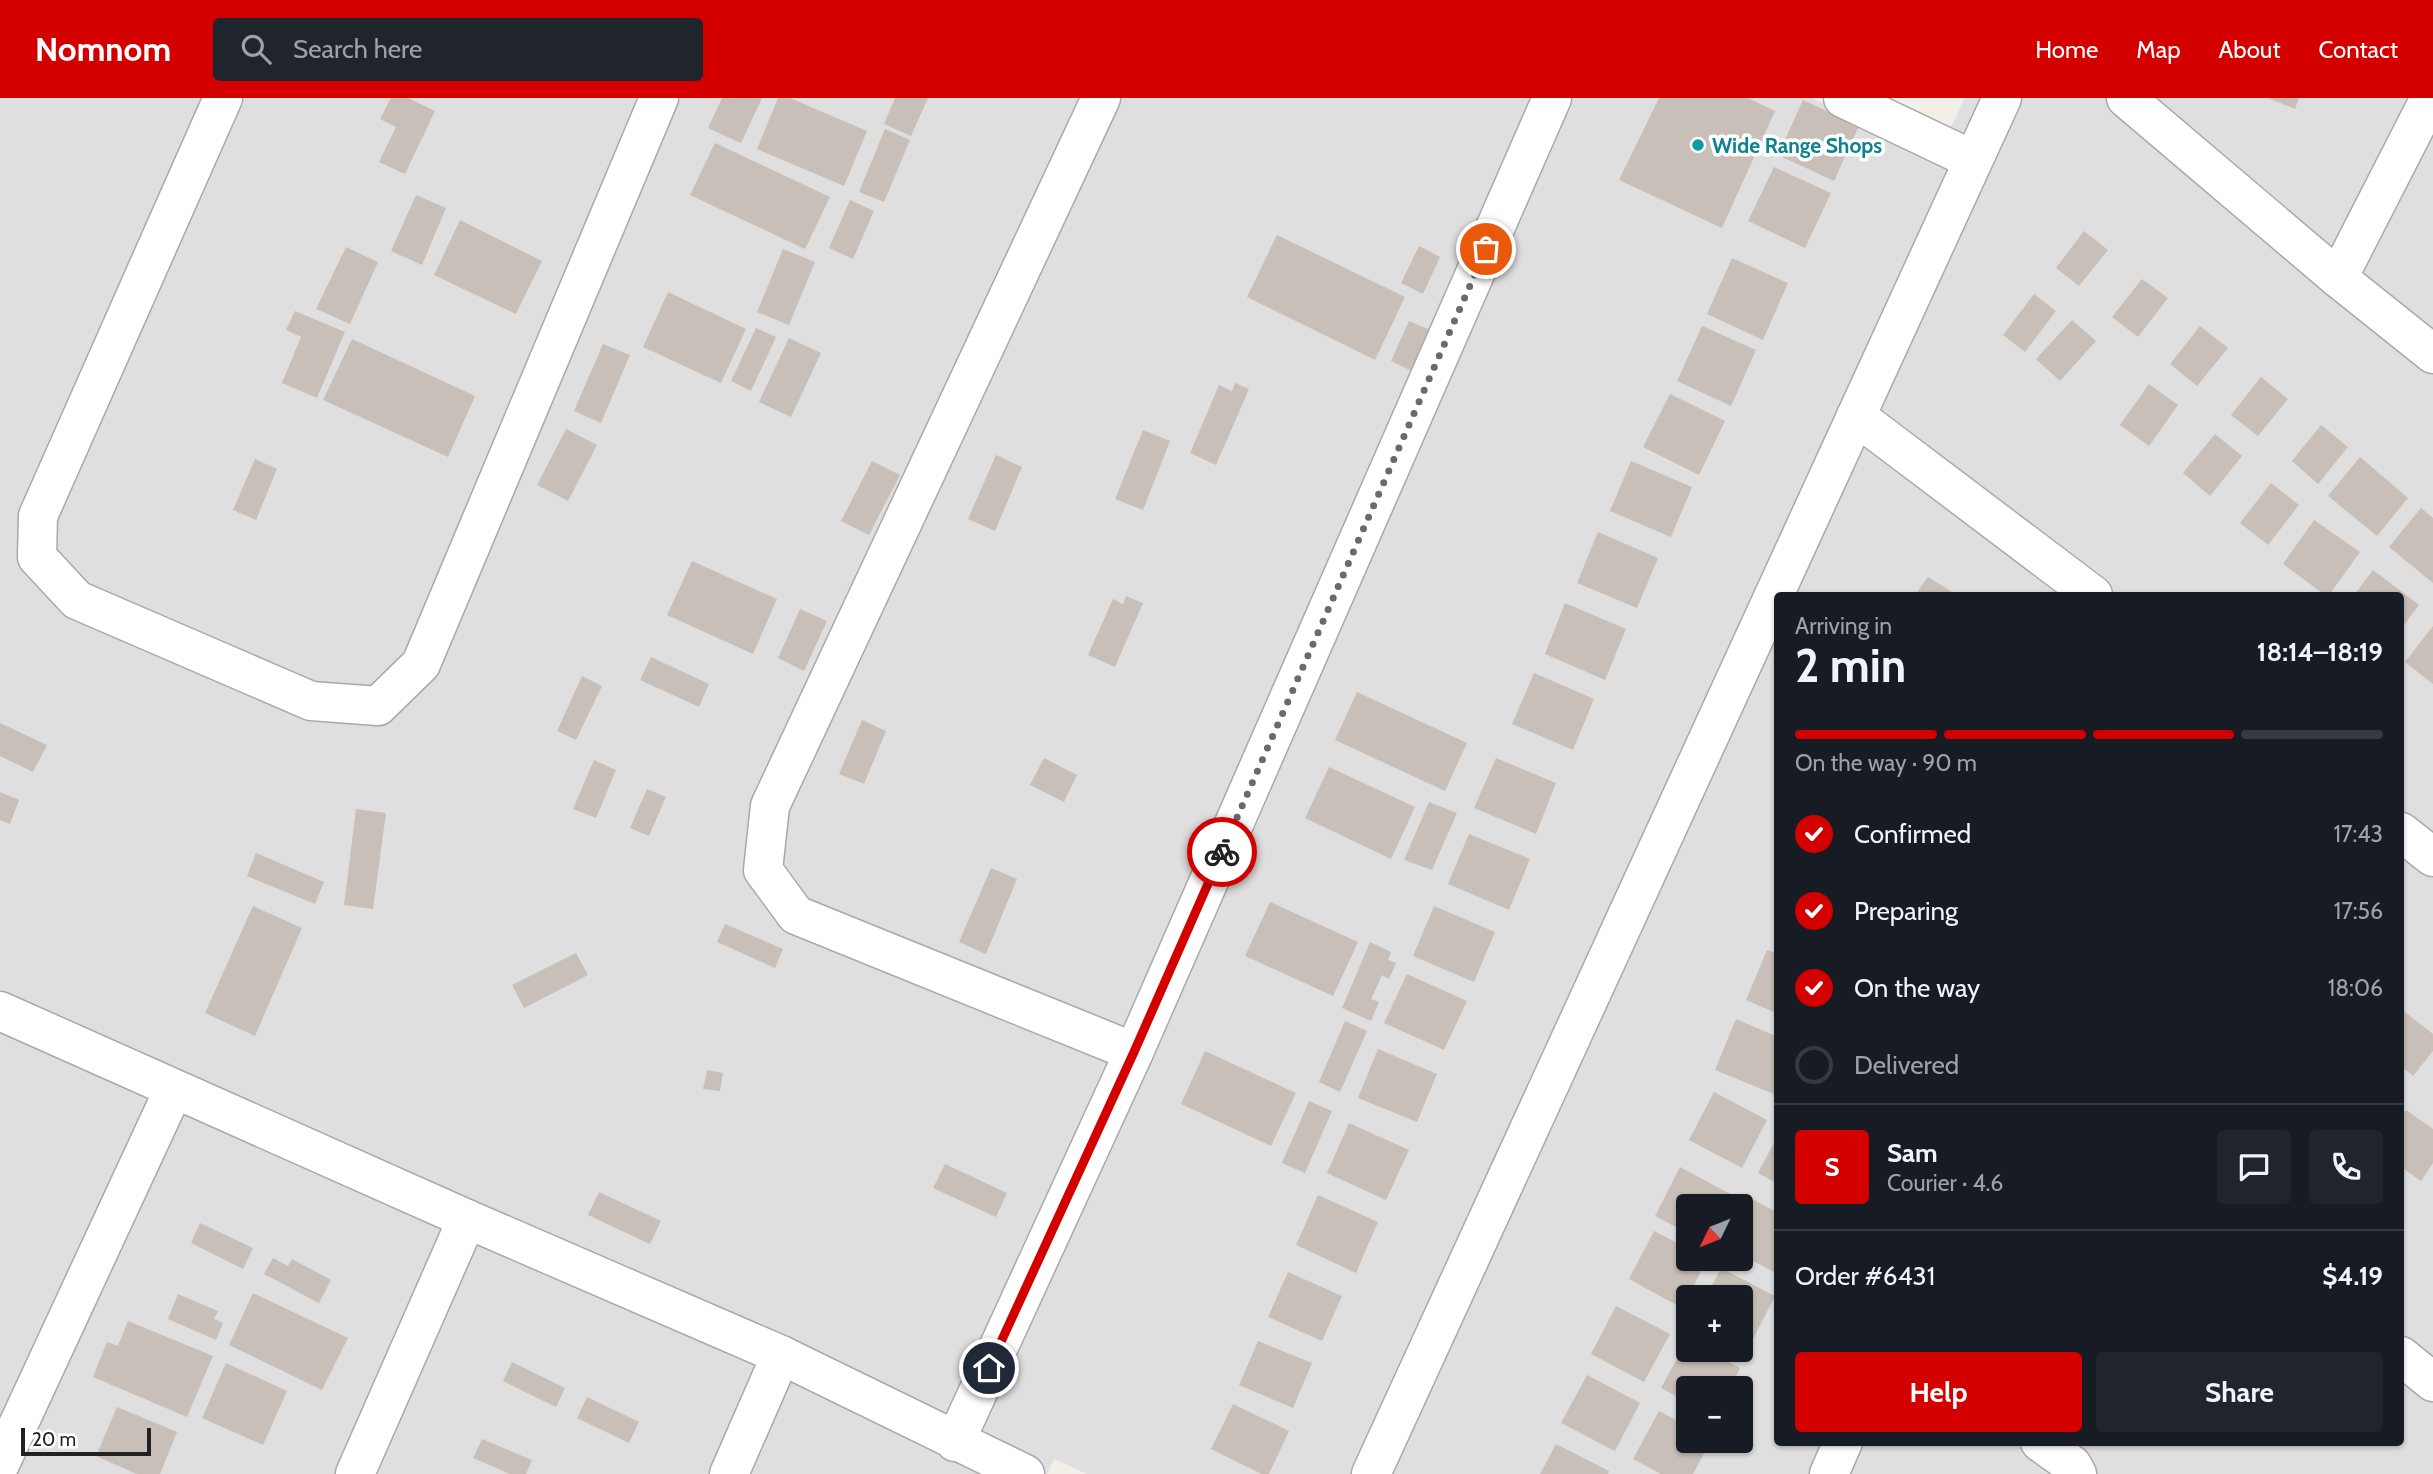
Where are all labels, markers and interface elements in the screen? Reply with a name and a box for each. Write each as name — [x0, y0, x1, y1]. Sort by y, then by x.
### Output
search box — [213, 18, 703, 81]
text: Nomnom — [35, 29, 171, 69]
icon: search — [237, 30, 275, 68]
text: Search here — [293, 33, 422, 65]
text: Home — [2035, 35, 2098, 64]
text: Map — [2136, 35, 2181, 64]
text: About — [2219, 35, 2281, 64]
text: Contact — [2319, 35, 2398, 64]
place label: Wide Range Shops — [1712, 133, 1882, 158]
marker: Wide Range Shops — [1690, 137, 1706, 153]
pin — [1456, 219, 1516, 279]
icon: bag — [1467, 230, 1505, 268]
text: Arriving in — [1795, 612, 1892, 640]
text: 18:14–18:19 — [2257, 636, 2383, 668]
text: 2 min — [1795, 638, 1906, 694]
text: On the way · 90 m — [1795, 749, 1977, 777]
icon: check — [1795, 815, 1833, 853]
courier — [1187, 817, 1257, 887]
text: Confirmed — [1854, 818, 1971, 850]
text: 17:43 — [2333, 820, 2383, 848]
icon: bike — [1203, 833, 1241, 871]
icon: check — [1795, 892, 1833, 930]
text: Preparing — [1854, 895, 1958, 927]
text: 17:56 — [2334, 897, 2383, 925]
icon: check — [1795, 969, 1833, 1007]
text: On the way — [1854, 972, 1980, 1004]
text: 18:06 — [2328, 974, 2383, 1002]
text: Delivered — [1854, 1049, 1959, 1081]
button: chat — [2217, 1130, 2291, 1204]
button: phone — [2309, 1130, 2383, 1204]
text: Sam — [1887, 1137, 1938, 1169]
text: S — [1824, 1151, 1840, 1183]
text: Courier · 4.6 — [1887, 1169, 2003, 1197]
north arrow — [1676, 1194, 1754, 1270]
map controls — [1676, 1194, 1753, 1453]
text: Order #6431 — [1795, 1260, 1935, 1292]
text: $4.19 — [2322, 1260, 2383, 1292]
button: + — [1676, 1285, 1753, 1362]
pin — [959, 1338, 1019, 1398]
icon: home — [970, 1349, 1008, 1387]
button: Help — [1795, 1352, 2082, 1432]
button: Share — [2096, 1352, 2383, 1432]
button: − — [1676, 1376, 1753, 1453]
scale bar — [21, 1425, 150, 1457]
text: 20 m — [32, 1428, 76, 1451]

